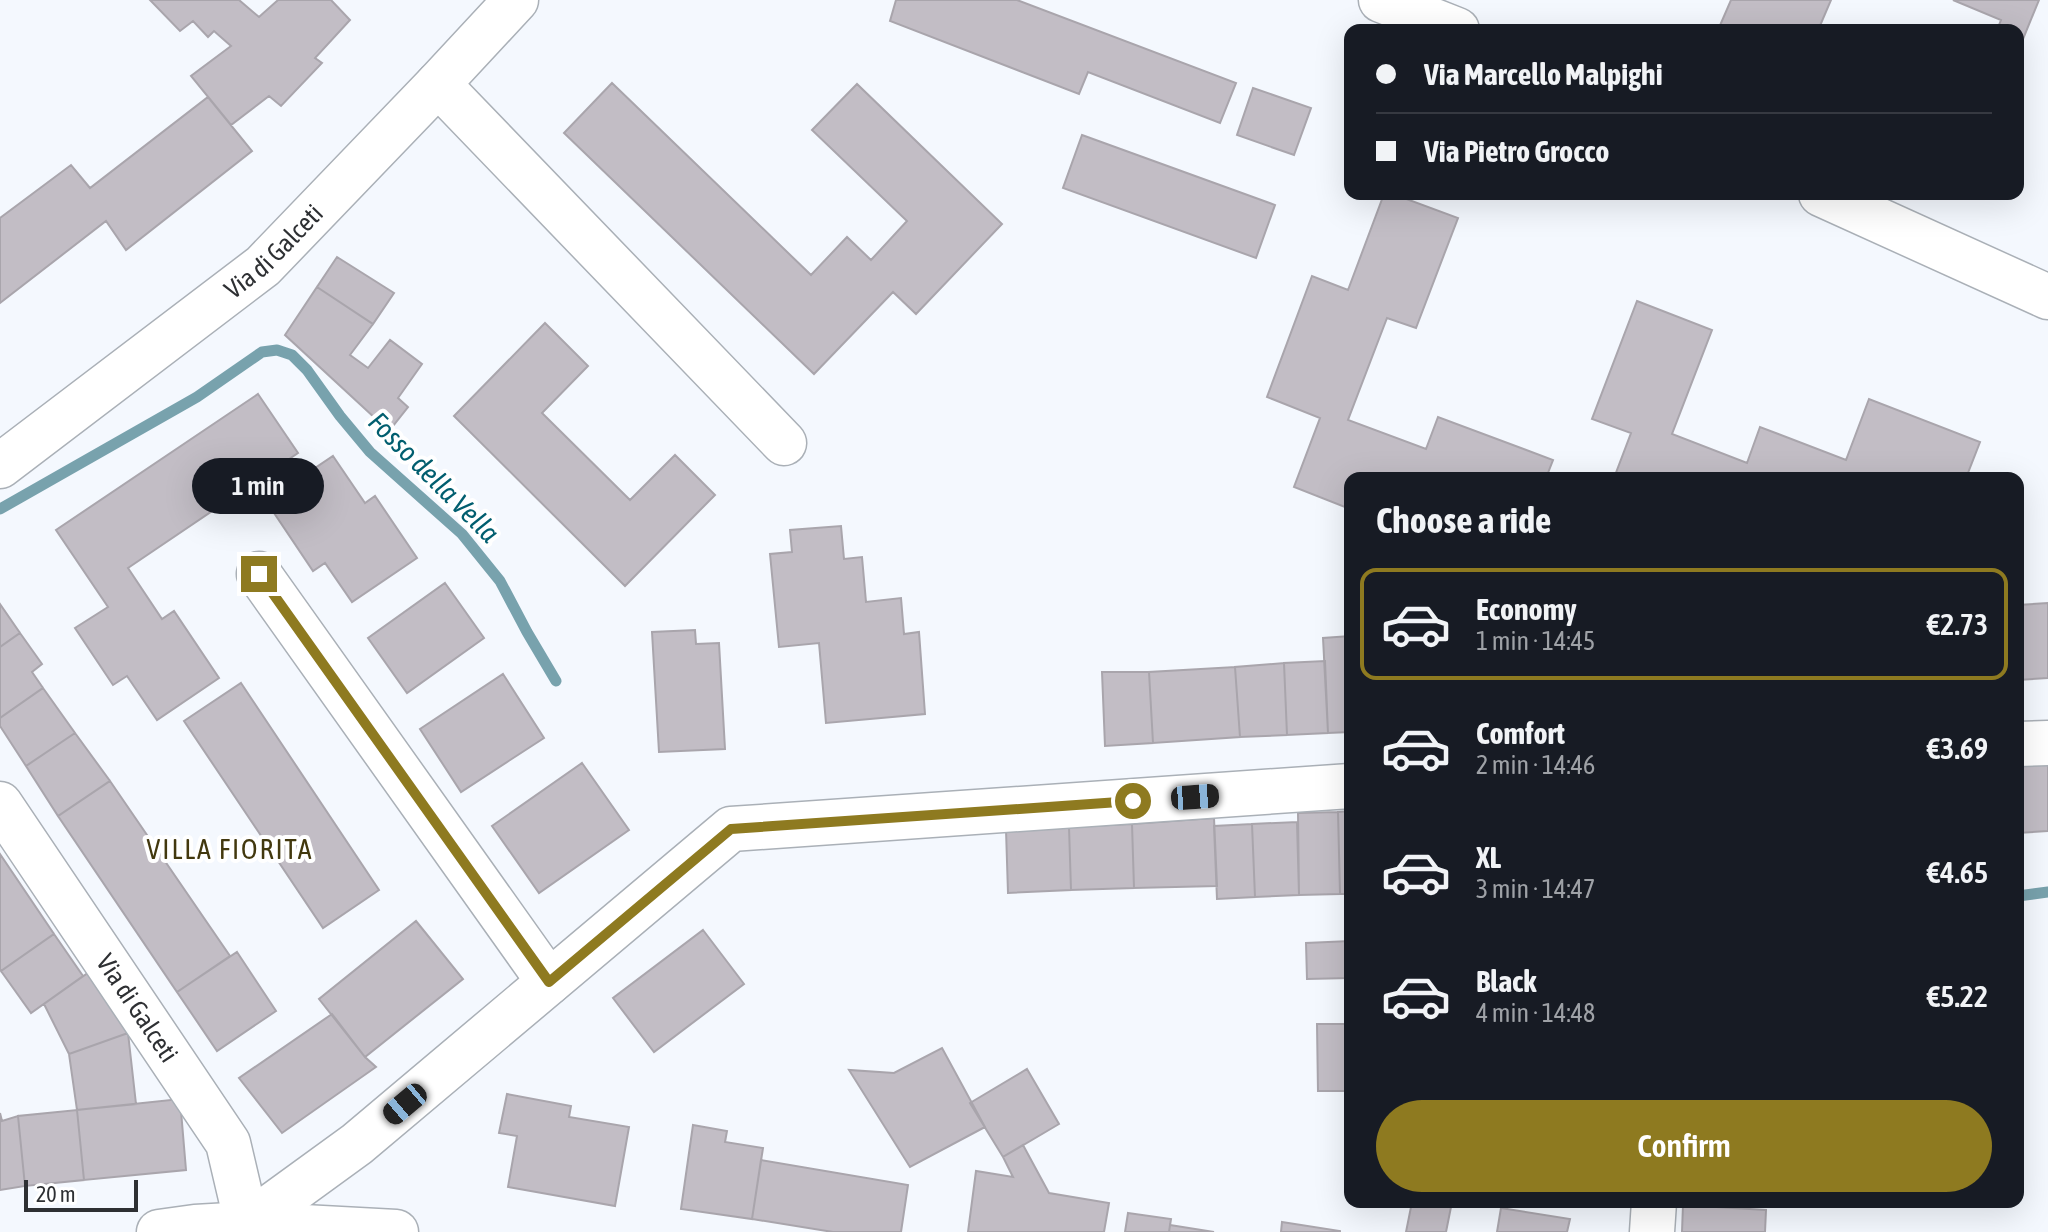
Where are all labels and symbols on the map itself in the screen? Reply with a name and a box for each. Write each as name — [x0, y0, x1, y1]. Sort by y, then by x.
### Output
street label: Via di Galceti — [219, 198, 329, 305]
water label: Fosso della Vella — [362, 405, 506, 549]
callout: 1 min — [193, 458, 325, 514]
route end — [241, 556, 277, 592]
route start — [1115, 783, 1151, 819]
car — [1170, 783, 1220, 811]
district label: VILLA FIORITA — [147, 833, 313, 865]
street label: Via di Galceti — [90, 948, 184, 1068]
car — [379, 1079, 431, 1129]
scale bar — [24, 1176, 138, 1212]

